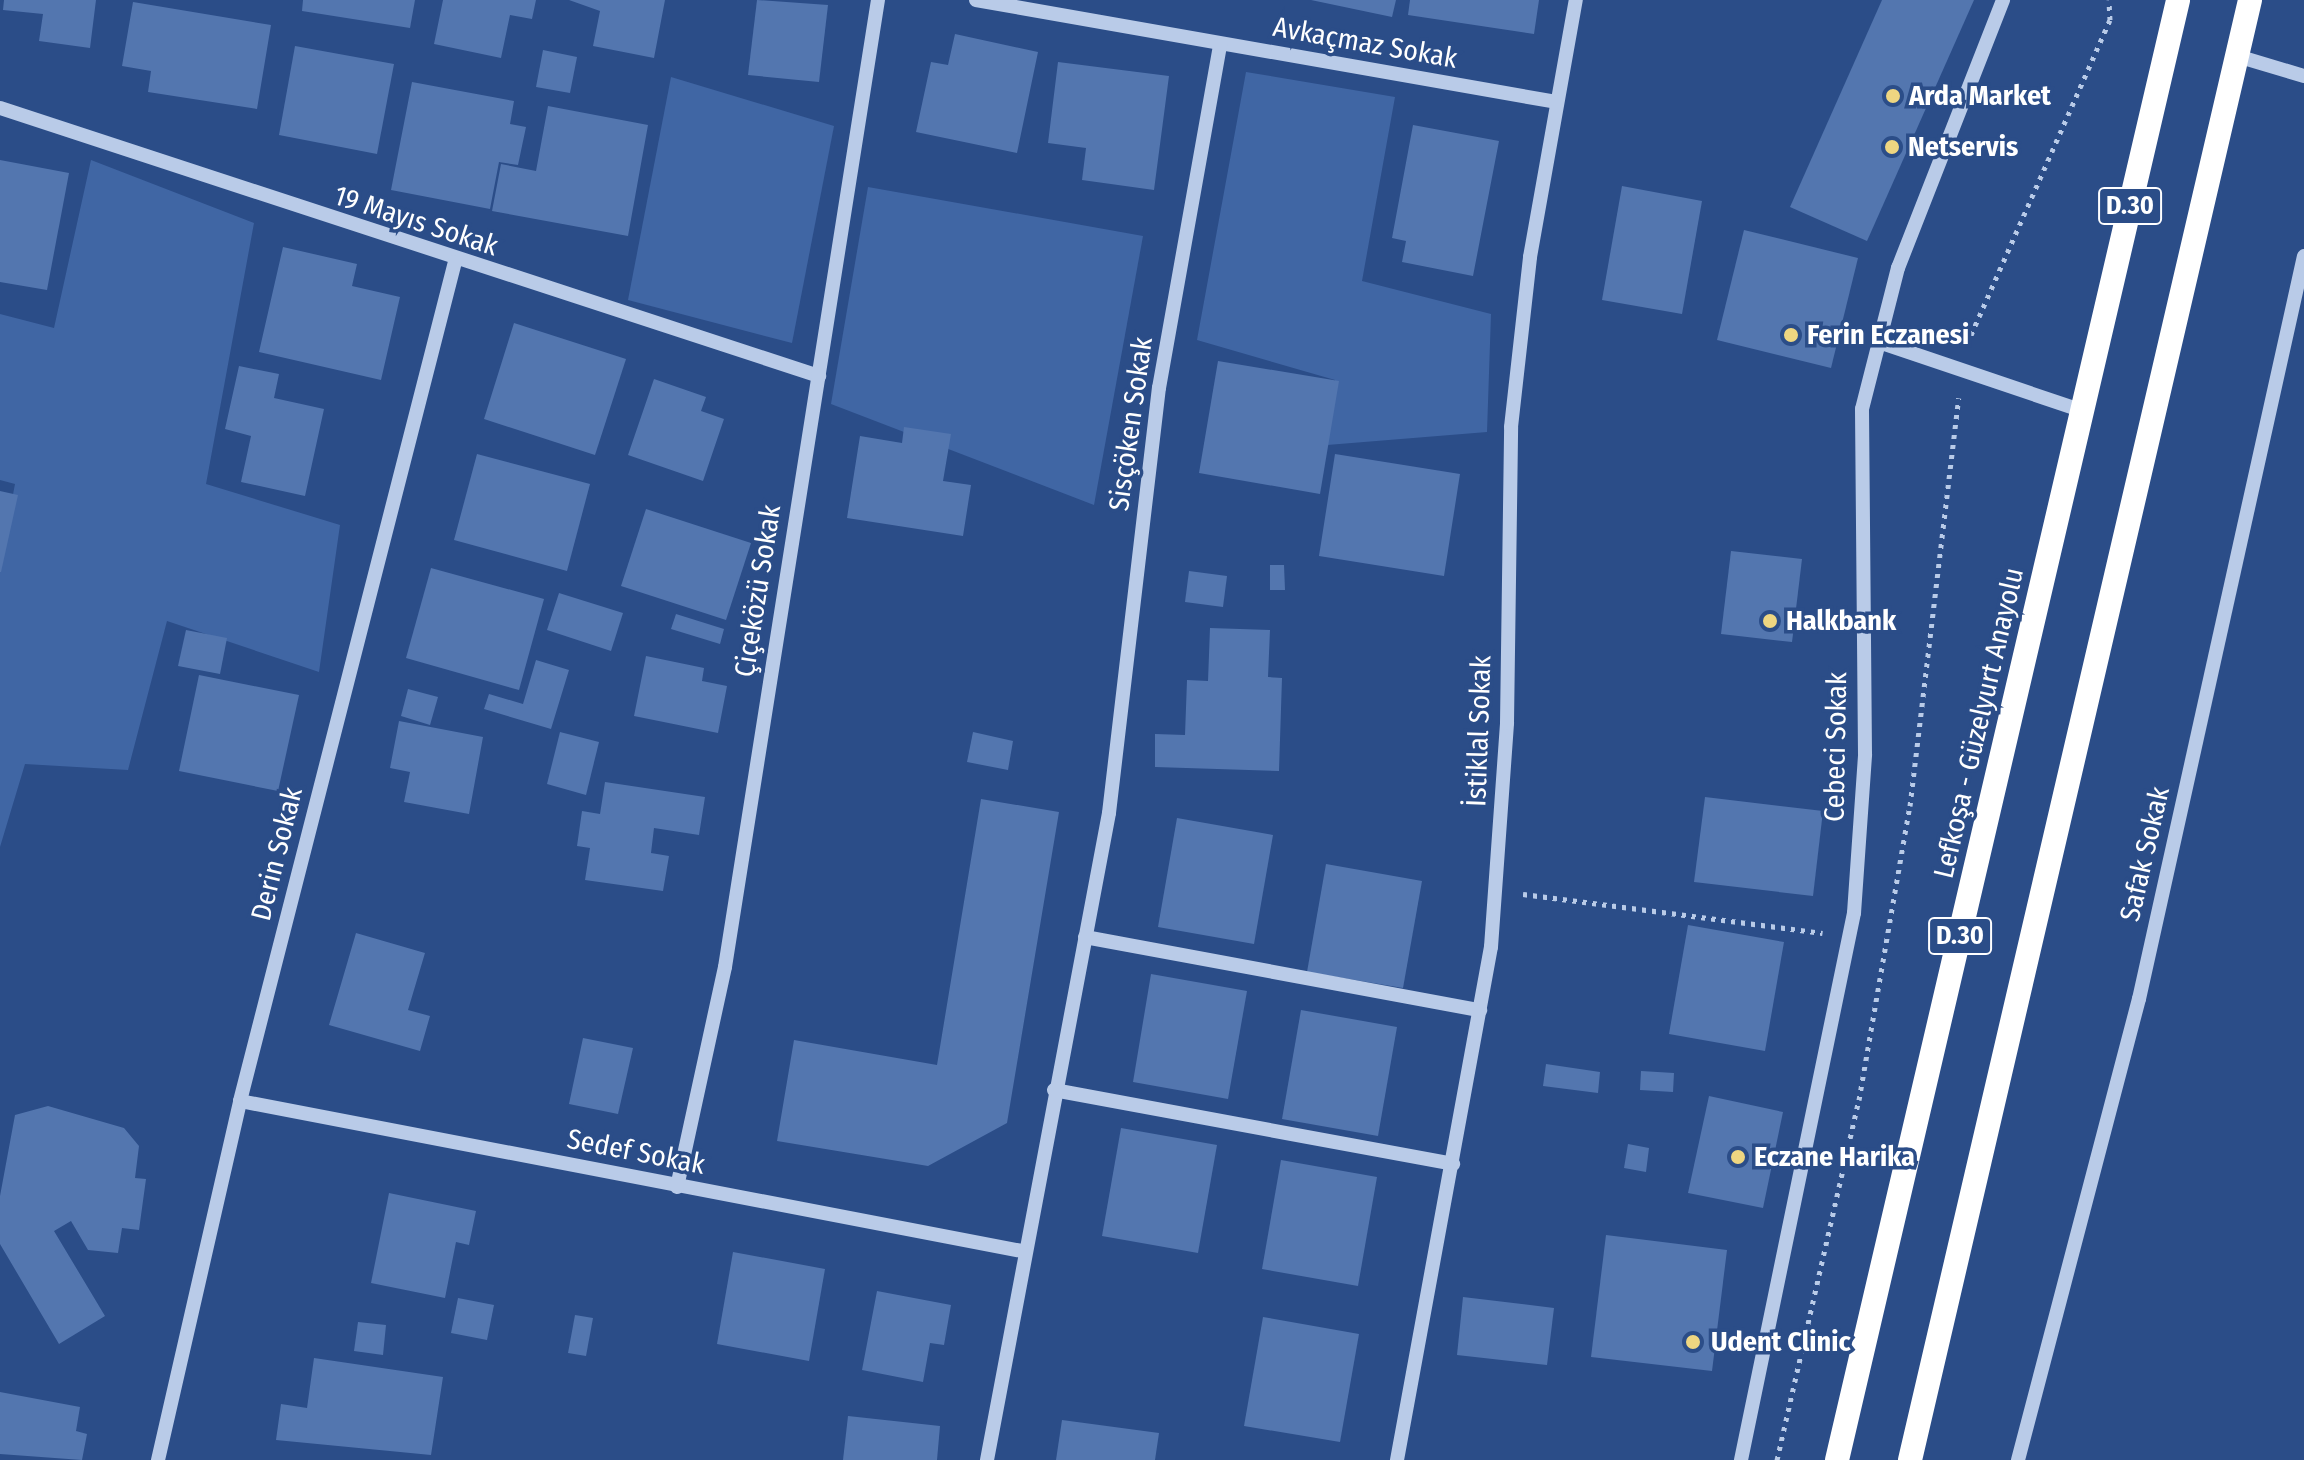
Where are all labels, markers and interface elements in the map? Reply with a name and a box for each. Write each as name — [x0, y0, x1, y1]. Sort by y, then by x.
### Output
street label: Avkaçmaz Sokak — [1270, 10, 1460, 76]
place label: Arda Market — [1909, 79, 2051, 113]
marker: Arda Market — [1884, 87, 1902, 105]
place label: Netservis — [1908, 130, 2018, 164]
marker: Netservis — [1883, 138, 1901, 156]
street label: 19 Mayıs Sokak — [330, 179, 502, 263]
road number: D.30 — [2098, 184, 2162, 228]
place label: Ferin Eczanesi — [1807, 318, 1969, 352]
marker: Ferin Eczanesi — [1782, 326, 1800, 344]
street label: Sisçöken Sokak — [1102, 335, 1160, 513]
street label: Çiçeközü Sokak — [728, 502, 788, 680]
street label: Lefkoşa - Güzelyurt Anayolu — [1927, 564, 2031, 882]
place label: Halkbank — [1786, 604, 1896, 638]
marker: Halkbank — [1761, 612, 1779, 630]
street label: İstiklal Sokak — [1460, 655, 1498, 807]
street label: Cebeci Sokak — [1818, 672, 1854, 822]
street label: Derin Sokak — [244, 784, 310, 924]
street label: Safak Sokak — [2113, 784, 2177, 924]
road number: D.30 — [1928, 914, 1992, 958]
street label: Sedef Sokak — [564, 1122, 708, 1182]
place label: Eczane Harika — [1754, 1140, 1915, 1174]
marker: Eczane Harika — [1729, 1148, 1747, 1166]
place label: Udent Clinic — [1711, 1325, 1851, 1359]
marker: Udent Clinic — [1682, 1331, 1704, 1353]

